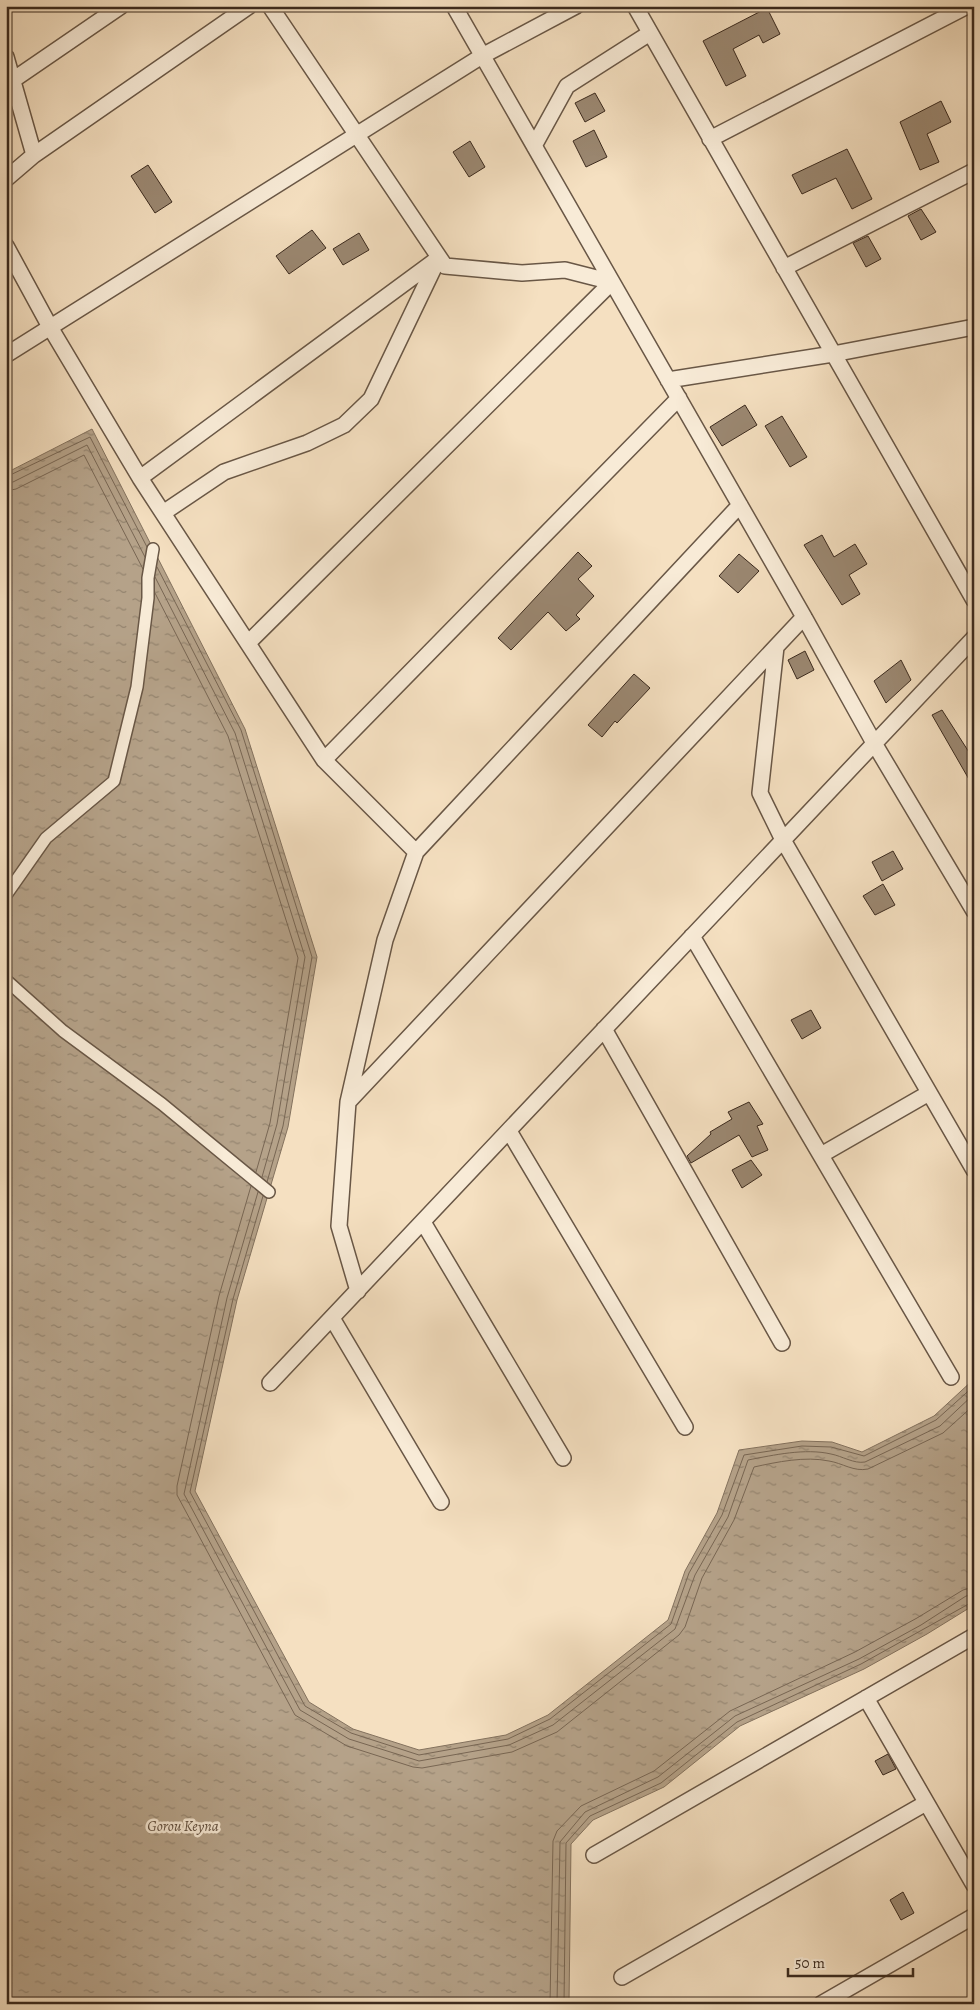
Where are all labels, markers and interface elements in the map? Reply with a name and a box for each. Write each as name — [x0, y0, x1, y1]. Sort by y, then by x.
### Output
water label: Gorou Keyna — [147, 1816, 219, 1836]
scale bar — [788, 1945, 912, 1977]
text: 50 m — [795, 1953, 825, 1973]

